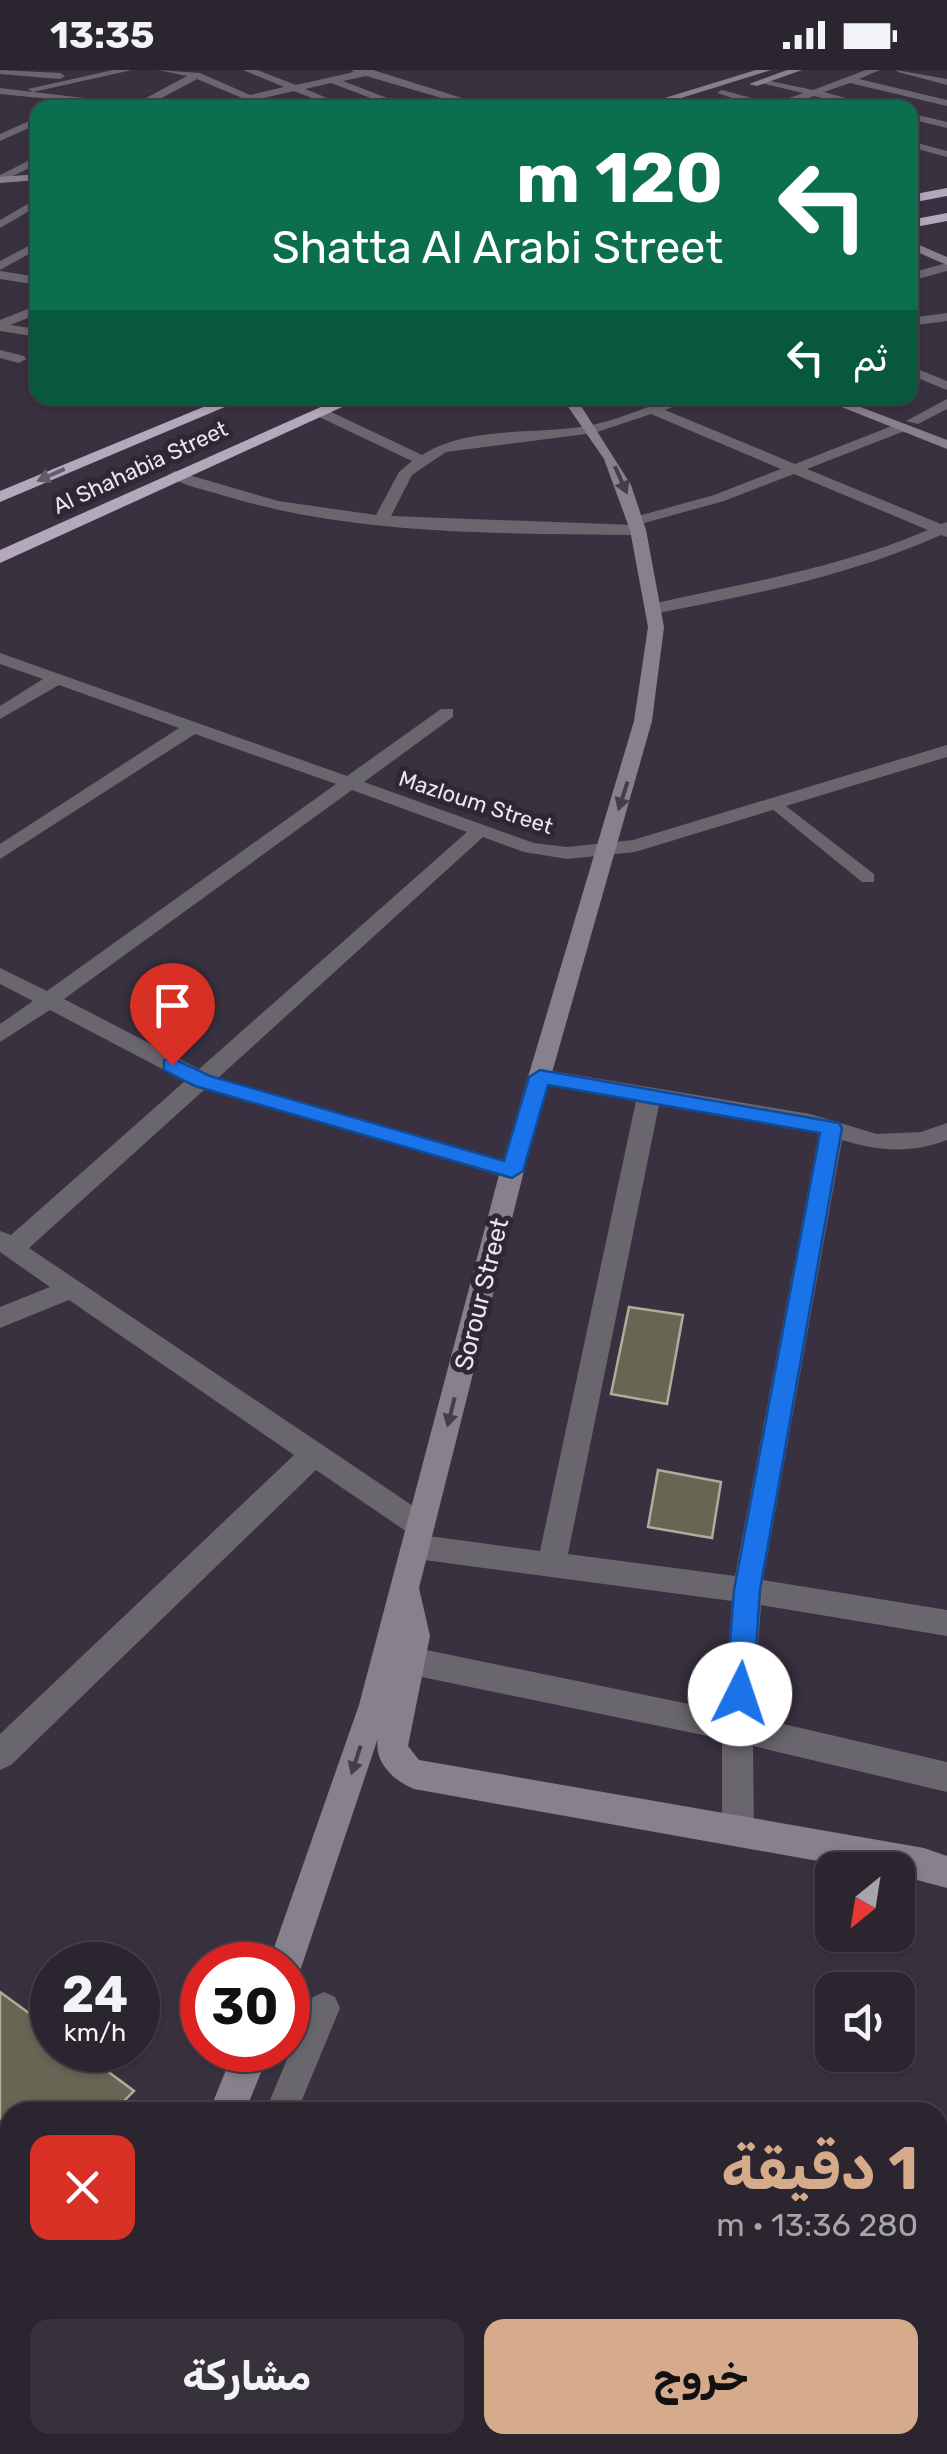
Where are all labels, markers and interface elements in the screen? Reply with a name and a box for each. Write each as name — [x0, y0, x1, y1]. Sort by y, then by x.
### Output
text: 13:35 — [50, 12, 155, 58]
text: 120 m — [516, 137, 723, 220]
icon: left — [758, 140, 888, 270]
text: Shatta Al Arabi Street — [272, 221, 723, 274]
icon: left — [778, 330, 833, 385]
text: ثم — [853, 335, 888, 381]
street label: Al Shahabia Street — [48, 415, 232, 520]
one-way arrow — [613, 465, 629, 495]
one-way arrow — [36, 467, 65, 483]
street label: Mazloum Street — [395, 765, 557, 840]
one-way arrow — [614, 782, 629, 812]
pin — [130, 963, 215, 1066]
icon: arrive — [145, 978, 200, 1033]
street label: Sorour Street — [449, 1215, 514, 1373]
one-way arrow — [442, 1397, 458, 1428]
position arrow — [688, 1642, 792, 1746]
one-way arrow — [348, 1745, 363, 1775]
north arrow — [815, 1852, 915, 1952]
map controls — [815, 1852, 915, 2072]
speed limit sign: 30 — [180, 1942, 310, 2072]
text: 24 — [62, 1965, 128, 2025]
button: sound — [815, 1972, 915, 2072]
text: km/h — [64, 2018, 126, 2047]
text: 1 دقيقة — [721, 2133, 918, 2204]
button: close — [30, 2135, 135, 2240]
text: 280 m · 13:36 — [716, 2206, 918, 2244]
button: مشاركة — [30, 2319, 464, 2434]
button: خروج — [484, 2319, 918, 2434]

